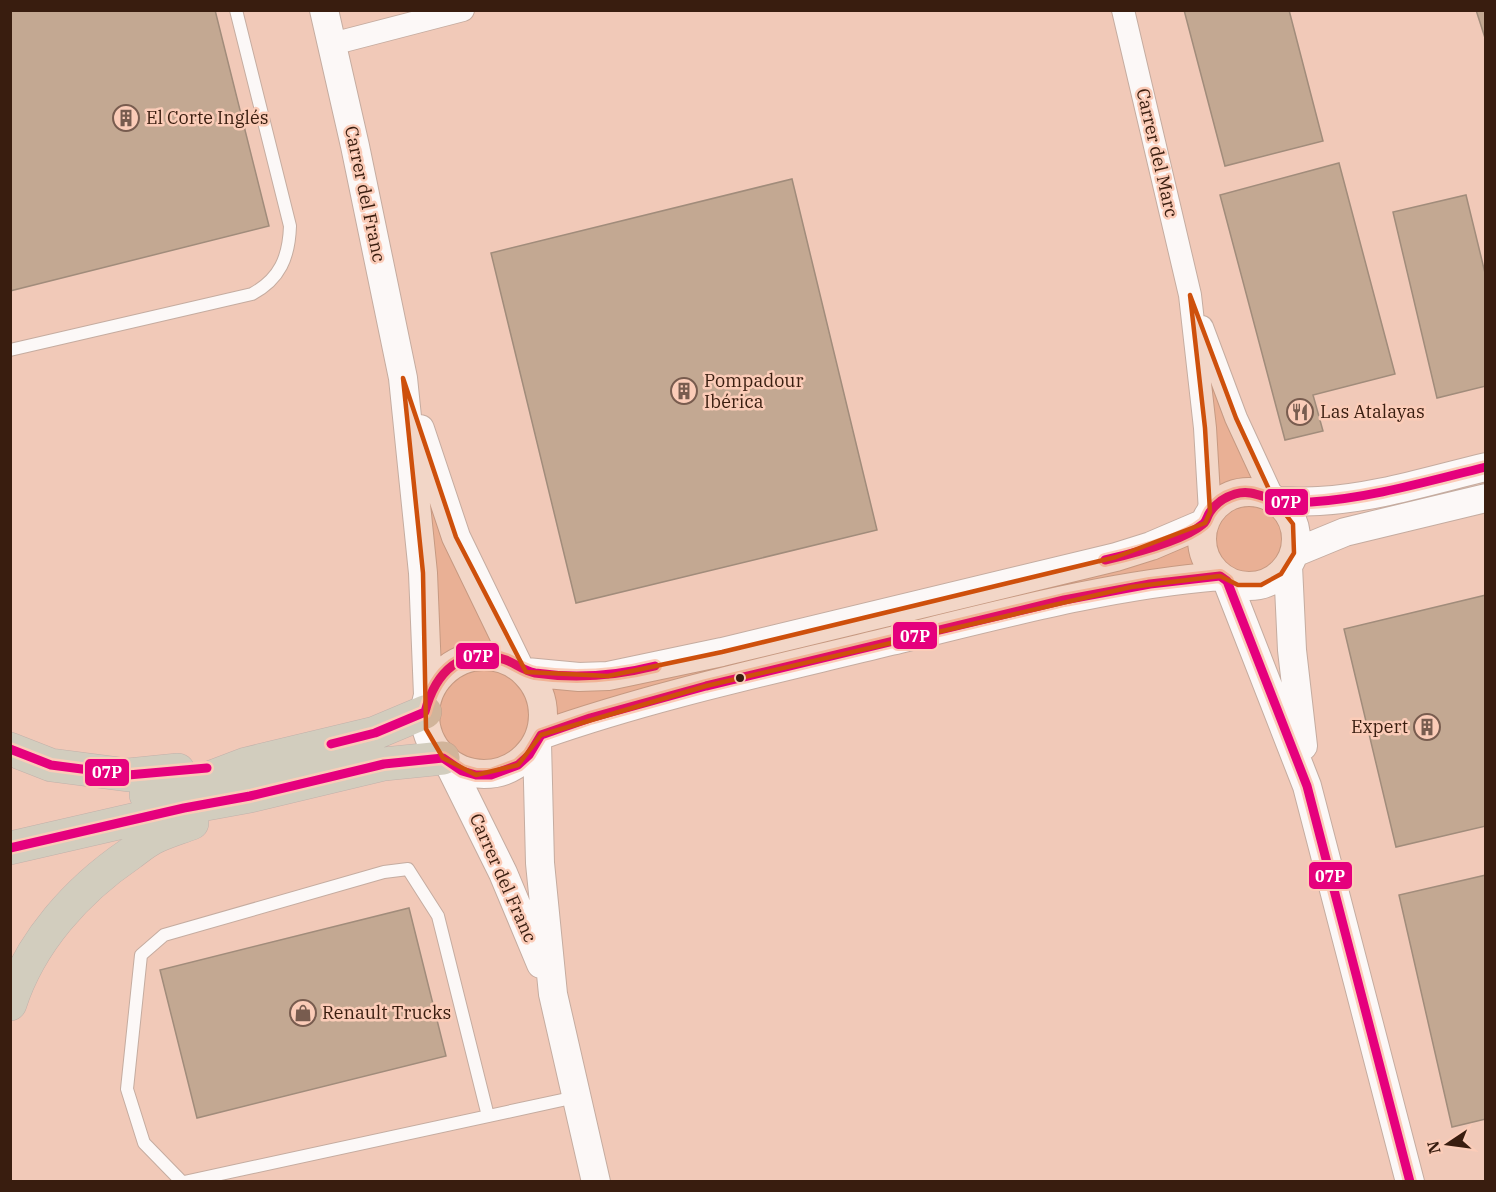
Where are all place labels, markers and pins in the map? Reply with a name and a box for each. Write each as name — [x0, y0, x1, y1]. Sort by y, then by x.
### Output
building icon: El Corte Inglés — [111, 103, 141, 133]
place label: El Corte Inglés — [146, 106, 268, 129]
place label: Pompadour Ibérica — [704, 369, 803, 413]
building icon: Pompadour Ibérica — [669, 376, 699, 406]
restaurant icon: Las Atalayas — [1285, 397, 1315, 427]
place label: Las Atalayas — [1320, 400, 1425, 423]
unlabelled marker — [734, 672, 746, 684]
building icon: Expert — [1412, 712, 1442, 742]
place label: Expert — [1351, 715, 1408, 738]
shop icon: Renault Trucks — [288, 998, 318, 1028]
place label: Renault Trucks — [322, 1001, 451, 1024]

